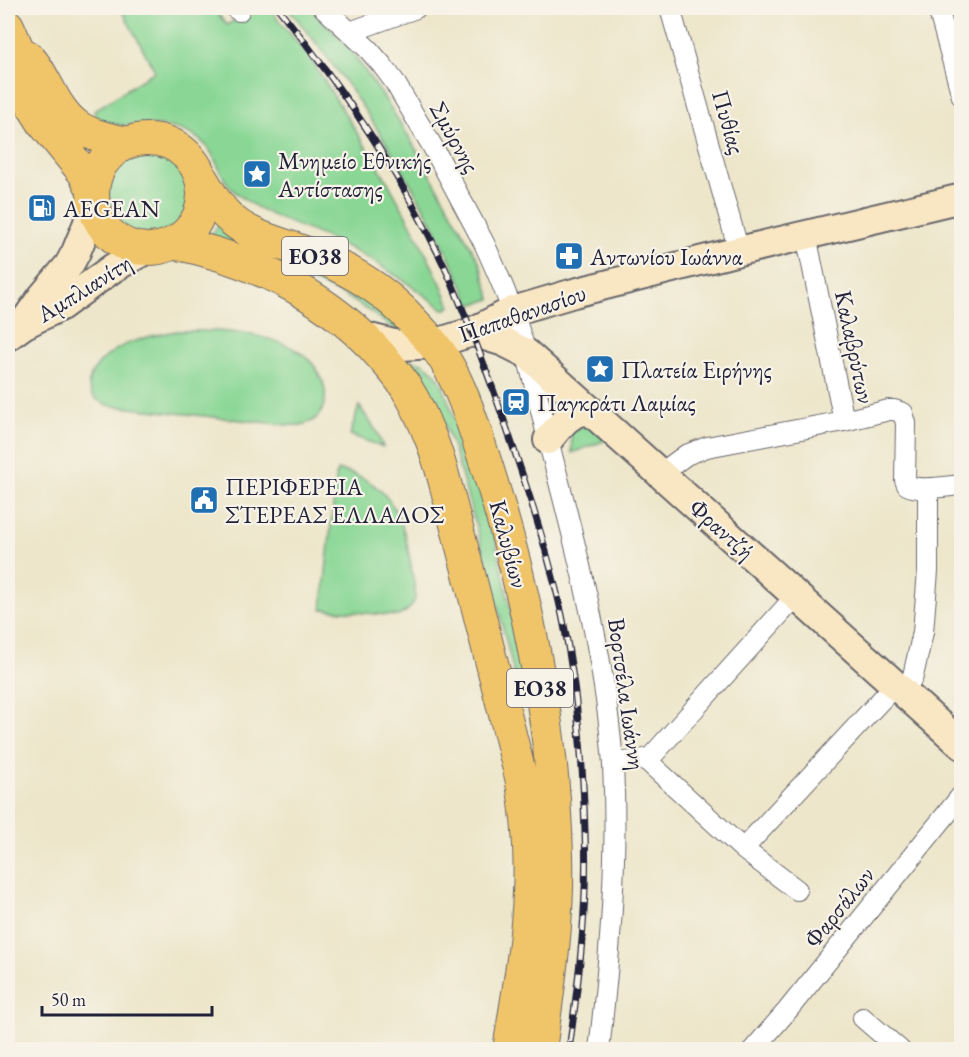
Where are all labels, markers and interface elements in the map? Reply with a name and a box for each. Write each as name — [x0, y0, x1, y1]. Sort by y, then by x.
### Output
street label: Πυθίας — [705, 86, 753, 158]
street label: Σμύρνης — [423, 96, 487, 178]
place label: Μνημείο Εθνικής Αντίστασης — [277, 145, 431, 204]
place icon: Μνημείο Εθνικής Αντίστασης — [241, 158, 273, 190]
fuel station icon: AEGEAN — [26, 192, 58, 224]
place label: AEGEAN — [62, 193, 160, 224]
road number: ΕΟ38 — [282, 237, 348, 275]
pharmacy icon: Αντωνίου Ιωάννα — [553, 240, 585, 272]
place label: Αντωνίου Ιωάννα — [589, 241, 743, 272]
street label: Αμπλιανίτη — [30, 247, 137, 330]
street label: Παπαθανασίου — [454, 277, 590, 349]
street label: Καλαβρύτων — [828, 287, 882, 407]
place icon: Πλατεία Ειρήνης — [584, 353, 616, 385]
place label: Πλατεία Ειρήνης — [621, 354, 772, 385]
station icon: Παγκράτι Λαμίας — [500, 386, 532, 418]
place label: Παγκράτι Λαμίας — [537, 387, 696, 418]
place label: ΠΕΡΙΦΕΡΕΙΑ ΣΤΕΡΕΑΣ ΕΛΛΑΔΟΣ — [225, 471, 445, 530]
public building icon: ΠΕΡΙΦΕΡΕΙΑ ΣΤΕΡΕΑΣ ΕΛΛΑΔΟΣ — [188, 484, 220, 516]
street label: Φραντζή — [683, 492, 761, 566]
street label: Καλυβίων — [482, 497, 536, 591]
street label: Βορτσέλα Ιωάννη — [601, 616, 653, 772]
road number: ΕΟ38 — [507, 669, 573, 707]
street label: Φαρσάλων — [797, 860, 881, 954]
scale bar — [42, 979, 212, 1017]
text: 50 m — [51, 988, 86, 1011]

